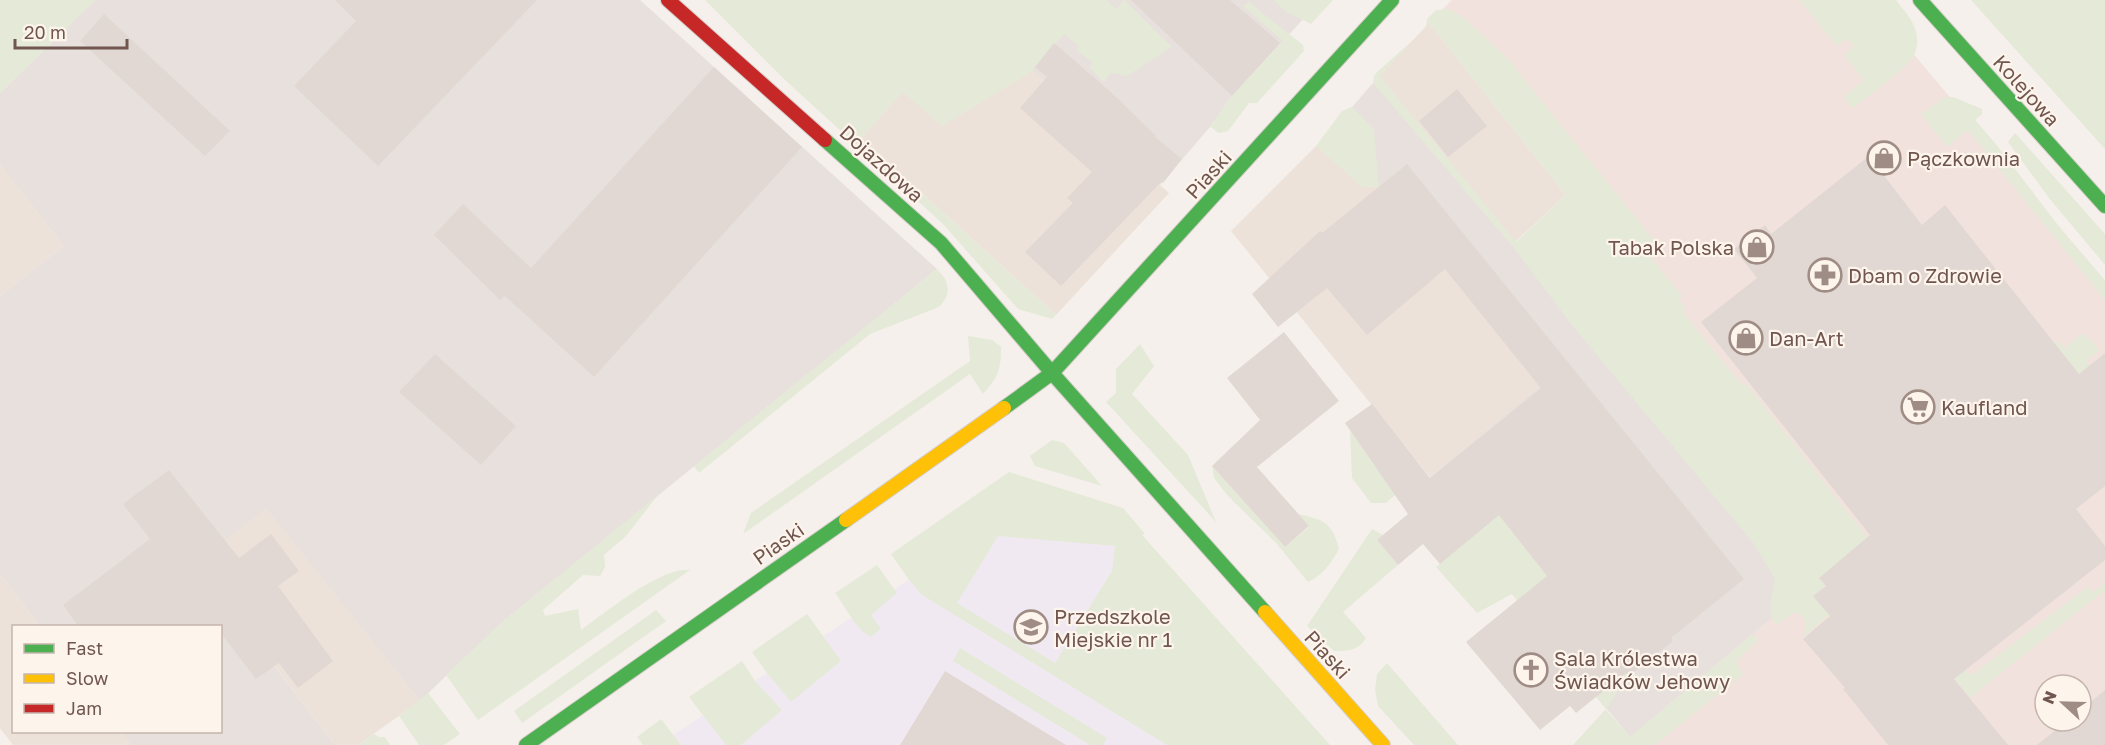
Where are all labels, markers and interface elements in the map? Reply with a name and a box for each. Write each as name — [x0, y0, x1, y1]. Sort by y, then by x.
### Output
scale bar — [15, 12, 128, 50]
text: 20 m — [24, 21, 66, 43]
street label: Kolejowa — [1989, 49, 2065, 131]
street label: Dojazdowa — [835, 119, 929, 207]
shop icon: Pączkownia — [1866, 140, 1902, 176]
street label: Piaski — [1180, 145, 1236, 203]
place label: Pączkownia — [1907, 146, 2020, 170]
shop icon: Tabak Polska — [1739, 229, 1775, 265]
place label: Tabak Polska — [1608, 235, 1734, 259]
pharmacy icon: Dbam o Zdrowie — [1807, 257, 1843, 293]
place label: Dbam o Zdrowie — [1848, 263, 2002, 287]
shop icon: Dan-Art — [1728, 320, 1764, 356]
place label: Dan-Art — [1769, 326, 1844, 350]
supermarket icon: Kaufland — [1900, 389, 1936, 425]
place label: Kaufland — [1941, 395, 2028, 419]
street label: Piaski — [748, 517, 808, 569]
place label: Przedszkole Miejskie nr 1 — [1054, 604, 1172, 651]
school or university icon: Przedszkole Miejskie nr 1 — [1013, 609, 1049, 645]
legend — [12, 625, 222, 733]
street label: Piaski — [1300, 625, 1356, 683]
text: Fast — [66, 637, 103, 659]
place label: Sala Królestwa Świadków Jehowy — [1554, 646, 1730, 693]
church icon: Sala Królestwa Świadków Jehowy — [1513, 652, 1549, 688]
text: Slow — [66, 667, 109, 689]
north arrow — [2033, 673, 2093, 733]
text: N — [2038, 688, 2061, 707]
text: Jam — [66, 697, 102, 719]

